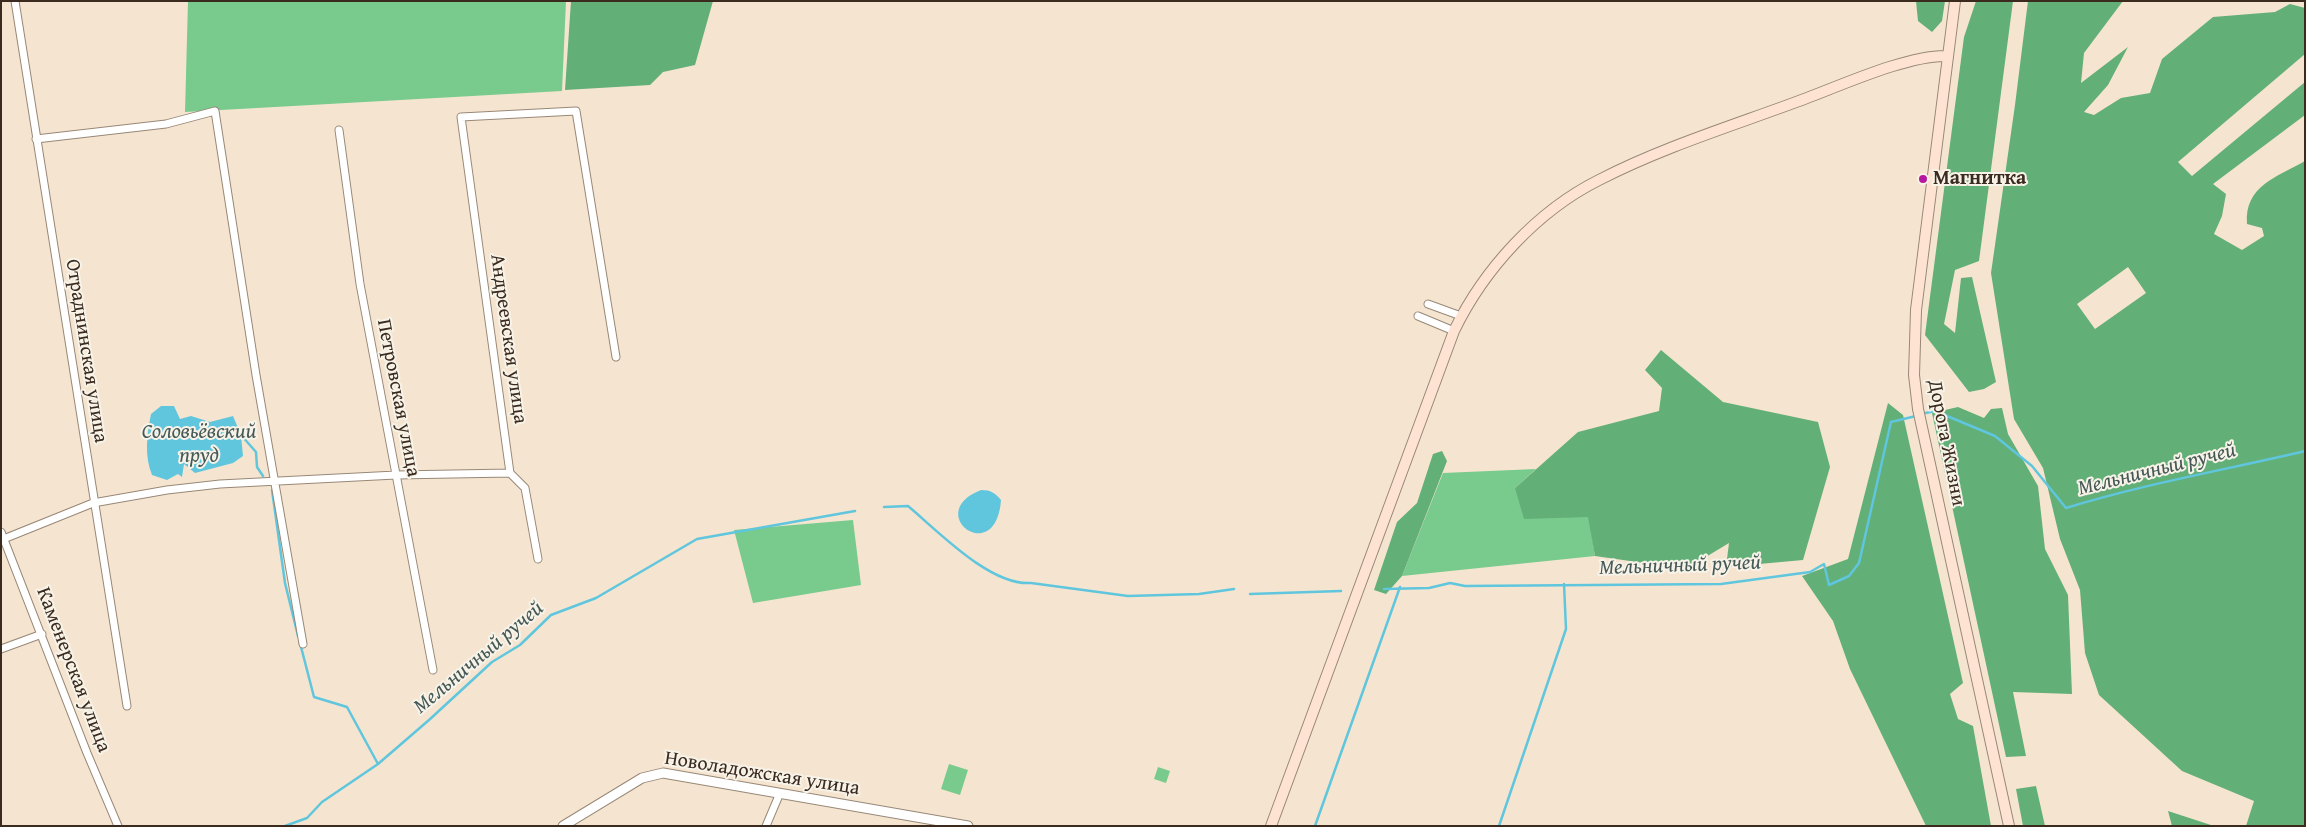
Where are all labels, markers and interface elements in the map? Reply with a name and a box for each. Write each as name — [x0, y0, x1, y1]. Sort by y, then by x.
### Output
place label: Магнитка — [1933, 167, 2026, 191]
marker: Магнитка — [1917, 173, 1929, 185]
street label: Андреевская улица — [484, 253, 532, 425]
street label: Отраднинская улица — [60, 258, 112, 444]
street label: Петровская улица — [371, 317, 425, 479]
street label: Дорога Жизни — [1922, 378, 1970, 508]
water label: Соловьёвский пруд — [142, 420, 256, 470]
water label: Мельничный ручей — [2075, 438, 2239, 502]
water label: Мельничный ручей — [1599, 551, 1761, 581]
street label: Каменерская улица — [31, 584, 115, 756]
water label: Мельничный ручей — [409, 596, 549, 720]
street label: Новоладожская улица — [663, 747, 861, 801]

